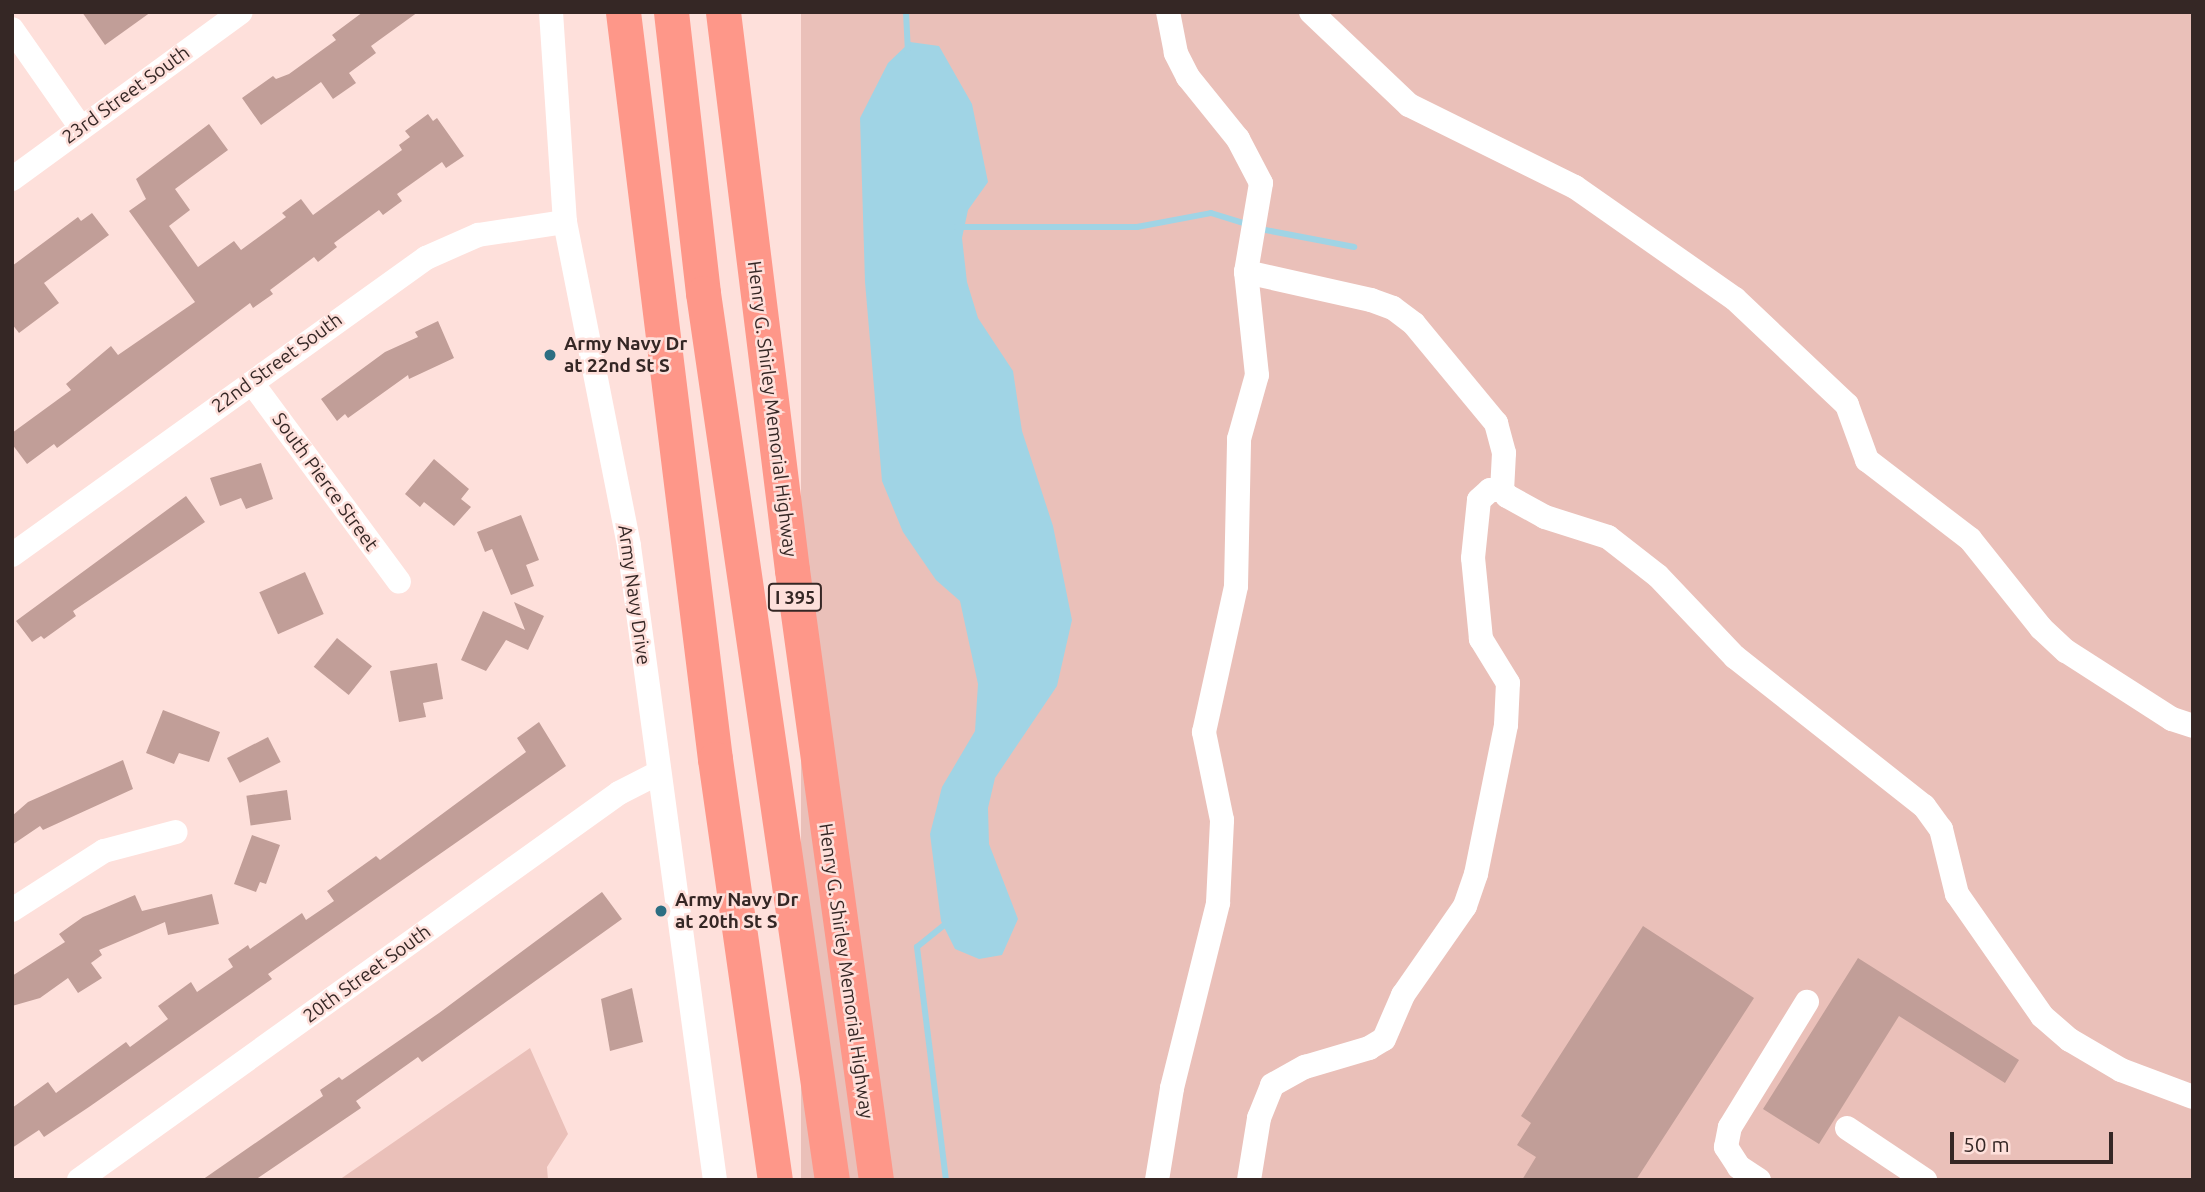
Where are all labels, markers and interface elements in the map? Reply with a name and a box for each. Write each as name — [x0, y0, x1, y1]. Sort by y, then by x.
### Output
street label: 23rd Street South — [58, 41, 194, 149]
street label: Henry G. Shirley Memorial Highway — [743, 260, 801, 558]
street label: 22nd Street South — [207, 308, 347, 418]
place label: Army Navy Dr at 22nd St S — [564, 333, 687, 377]
marker: Army Navy Dr at 22nd St S — [542, 347, 558, 363]
street label: South Pierce Street — [267, 409, 383, 555]
street label: Army Navy Drive — [613, 524, 655, 666]
road number: I 395 — [767, 582, 823, 612]
street label: Henry G. Shirley Memorial Highway — [814, 822, 878, 1120]
place label: Army Navy Dr at 20th St S — [675, 889, 798, 933]
marker: Army Navy Dr at 20th St S — [653, 903, 669, 919]
street label: 20th Street South — [299, 920, 435, 1028]
scale bar — [1953, 1118, 2116, 1162]
text: 50 m — [1963, 1132, 2010, 1156]

